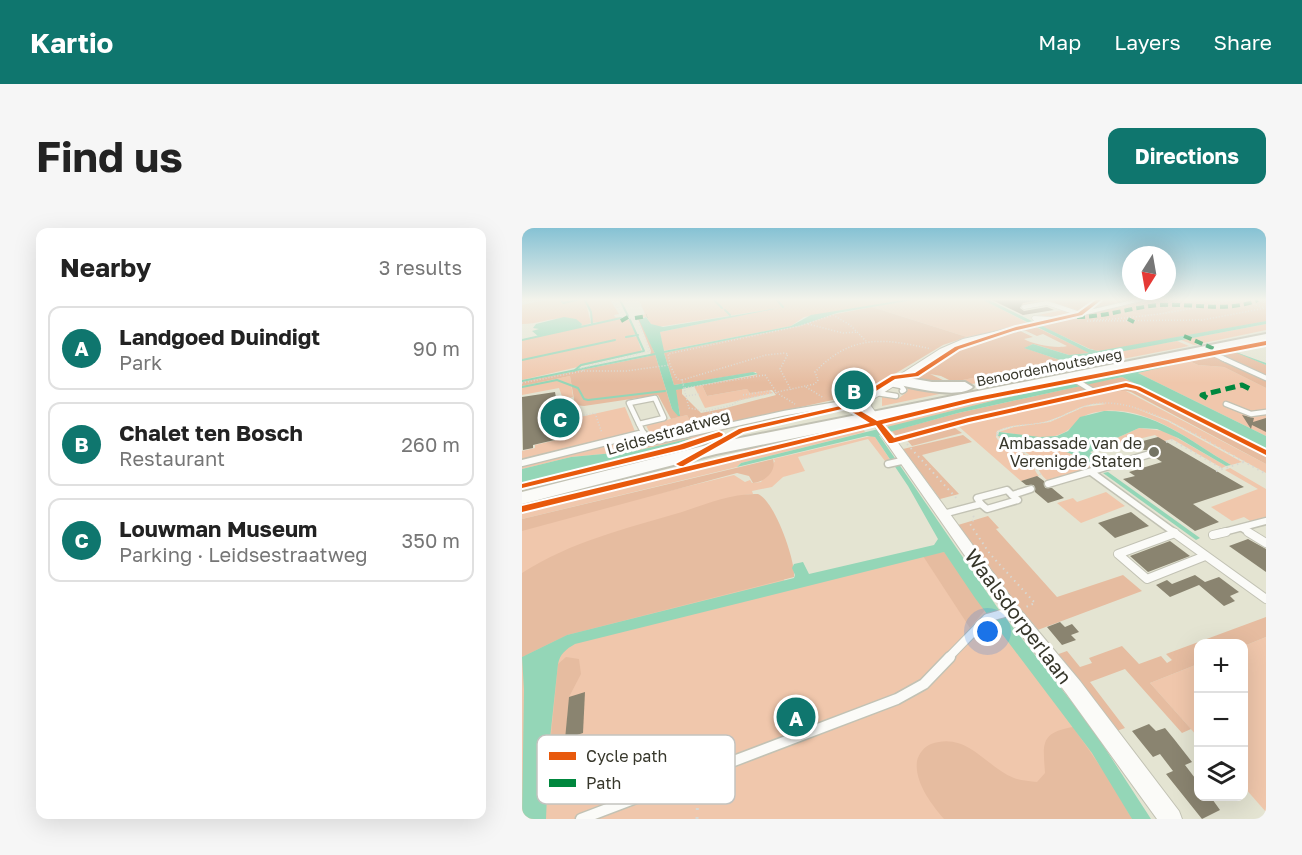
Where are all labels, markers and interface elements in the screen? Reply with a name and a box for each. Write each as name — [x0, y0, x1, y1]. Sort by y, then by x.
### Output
text: Kartio — [30, 26, 113, 59]
text: Map — [1038, 29, 1081, 55]
text: Layers — [1114, 29, 1181, 55]
text: Share — [1214, 29, 1272, 55]
button: Directions — [1108, 128, 1266, 184]
text: Find us — [36, 131, 183, 181]
north arrow — [1122, 246, 1176, 300]
text: Nearby — [60, 252, 151, 283]
text: 3 results — [379, 255, 462, 279]
text: Landgoed Duindigt — [119, 323, 320, 350]
text: A — [74, 336, 89, 360]
text: 90 m — [413, 336, 460, 360]
street label: Benoordenhoutseweg — [975, 345, 1123, 389]
text: Park — [119, 350, 162, 374]
pin: B — [834, 368, 874, 412]
pin: C — [540, 396, 579, 441]
street label: Leidsestraatweg — [604, 405, 732, 459]
text: Chalet ten Bosch — [119, 419, 303, 446]
text: B — [74, 432, 89, 456]
text: 260 m — [401, 432, 460, 456]
place label: Ambassade van de Verenigde Staten — [999, 433, 1142, 471]
marker: Ambassade van de Verenigde Staten — [1147, 445, 1161, 459]
text: Restaurant — [119, 446, 225, 470]
text: Louwman Museum — [119, 515, 317, 542]
text: C — [74, 528, 89, 552]
text: 350 m — [402, 528, 460, 552]
text: Parking · Leidsestraatweg — [119, 542, 368, 566]
street label: Waalsdorperlaan — [960, 544, 1078, 688]
your location — [973, 617, 1002, 646]
map controls — [1194, 639, 1248, 801]
button: + — [1194, 639, 1248, 693]
button: − — [1194, 693, 1248, 747]
pin: A — [776, 694, 816, 740]
legend — [537, 735, 735, 804]
text: Cycle path — [586, 746, 667, 766]
button: layers — [1194, 747, 1248, 801]
text: Path — [586, 773, 621, 793]

